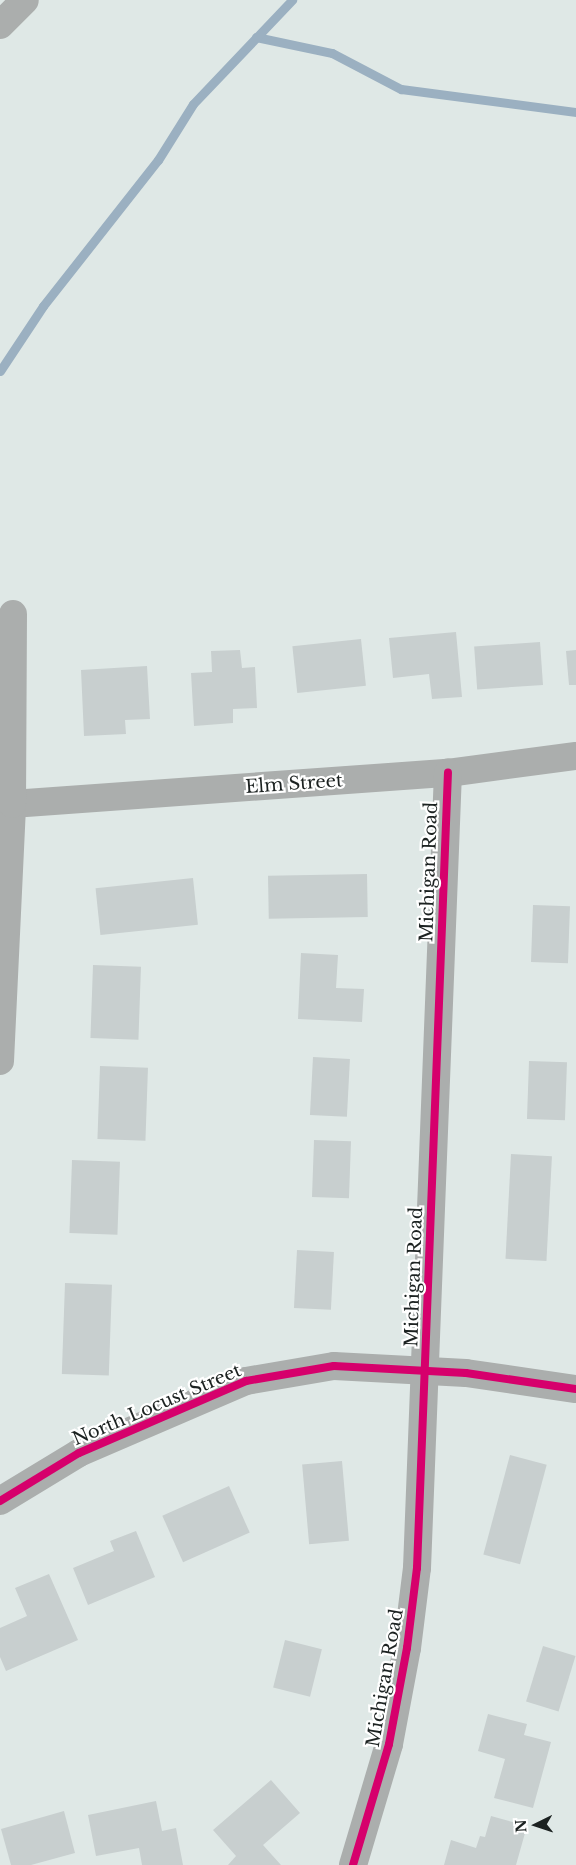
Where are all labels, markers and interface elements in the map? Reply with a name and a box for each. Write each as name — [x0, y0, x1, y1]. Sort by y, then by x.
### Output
street label: Elm Street — [245, 770, 343, 798]
street label: Michigan Road — [416, 802, 442, 942]
street label: Michigan Road — [401, 1207, 427, 1347]
street label: North Locust Street — [69, 1360, 245, 1450]
street label: Michigan Road — [362, 1607, 408, 1749]
north arrow — [511, 1800, 561, 1850]
text: N — [512, 1819, 530, 1833]

